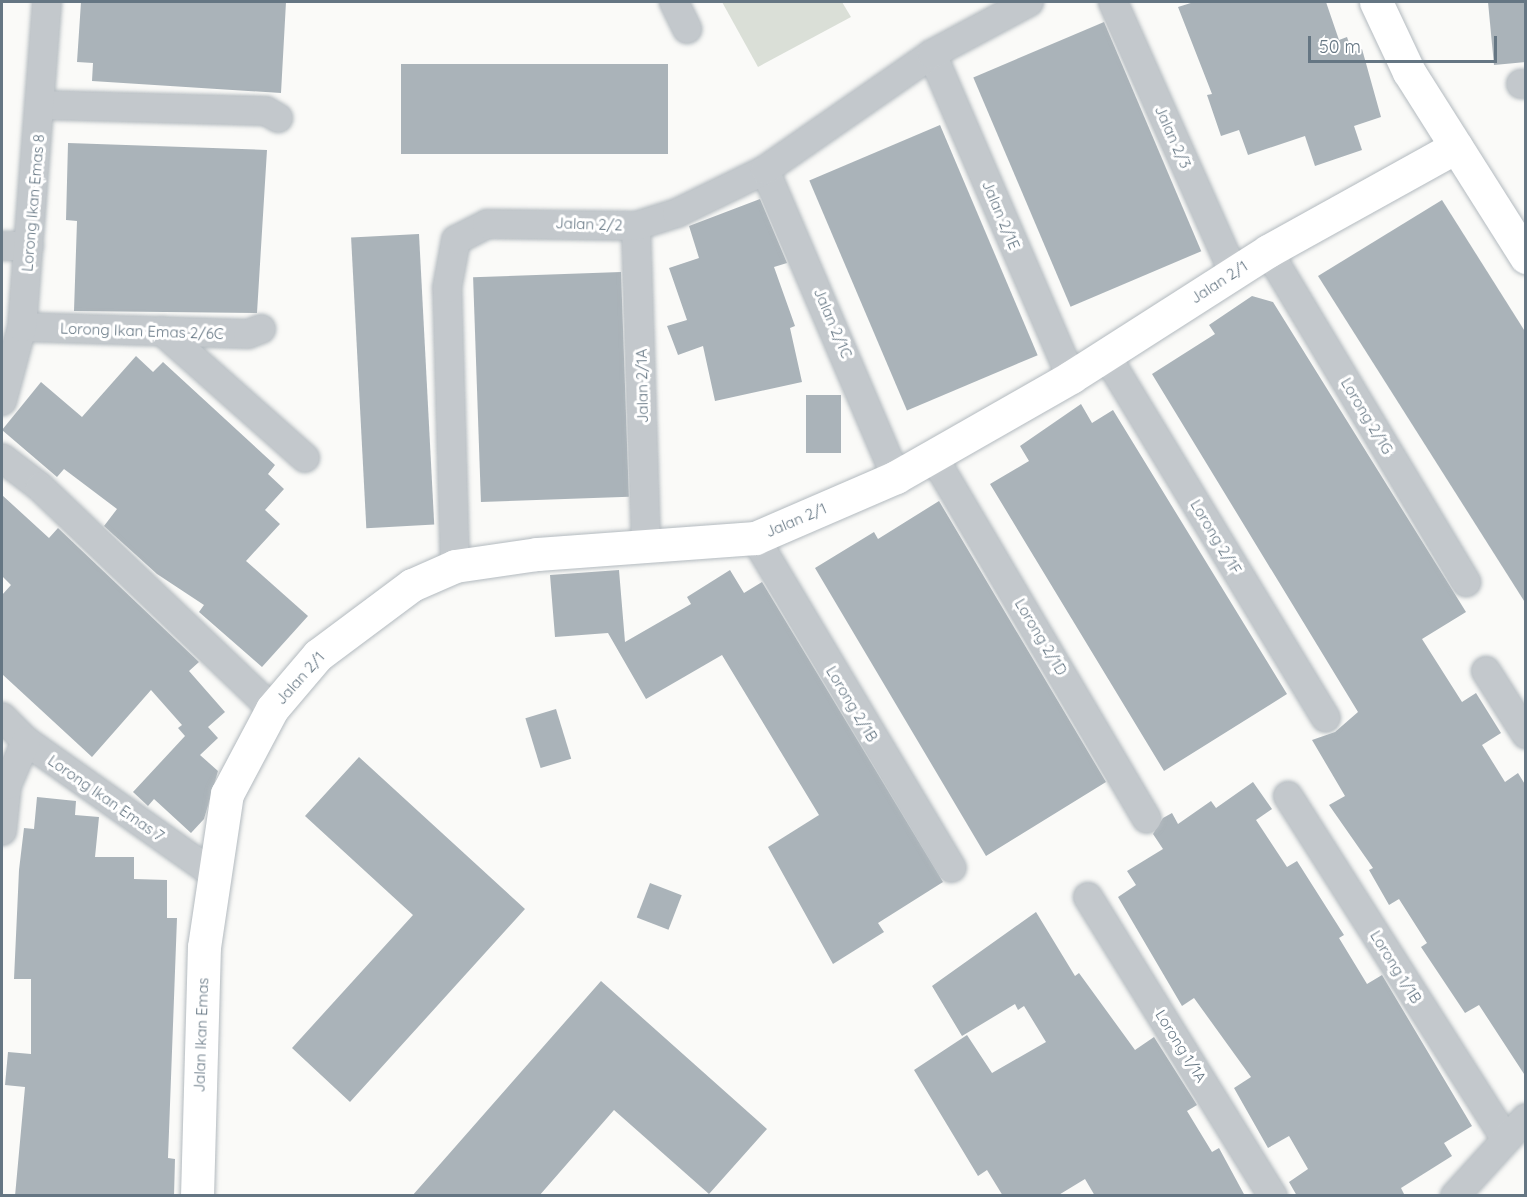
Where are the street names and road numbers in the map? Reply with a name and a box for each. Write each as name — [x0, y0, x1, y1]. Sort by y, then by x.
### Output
street label: Jalan 2/3 — [1151, 103, 1195, 171]
street label: Lorong Ikan Emas 8 — [18, 134, 48, 272]
street label: Jalan 2/1E — [978, 178, 1024, 252]
street label: Jalan 2/2 — [555, 214, 623, 234]
street label: Jalan 2/1 — [1187, 257, 1251, 307]
street label: Jalan 2/1C — [810, 285, 856, 361]
street label: Lorong Ikan Emas 2/6C — [60, 319, 224, 343]
street label: Jalan 2/1A — [632, 349, 652, 423]
street label: Lorong 2/1G — [1337, 375, 1397, 457]
street label: Lorong 2/1F — [1187, 496, 1245, 578]
street label: Jalan 2/1 — [763, 499, 829, 541]
street label: Lorong 2/1D — [1011, 595, 1071, 679]
street label: Jalan 2/1 — [272, 648, 328, 708]
street label: Lorong 2/1B — [822, 663, 882, 745]
street label: Lorong Ikan Emas 7 — [45, 751, 167, 845]
street label: Lorong 1/1B — [1367, 927, 1425, 1007]
street label: Jalan Ikan Emas — [190, 977, 212, 1093]
street label: Lorong 1/1A — [1152, 1006, 1210, 1086]

